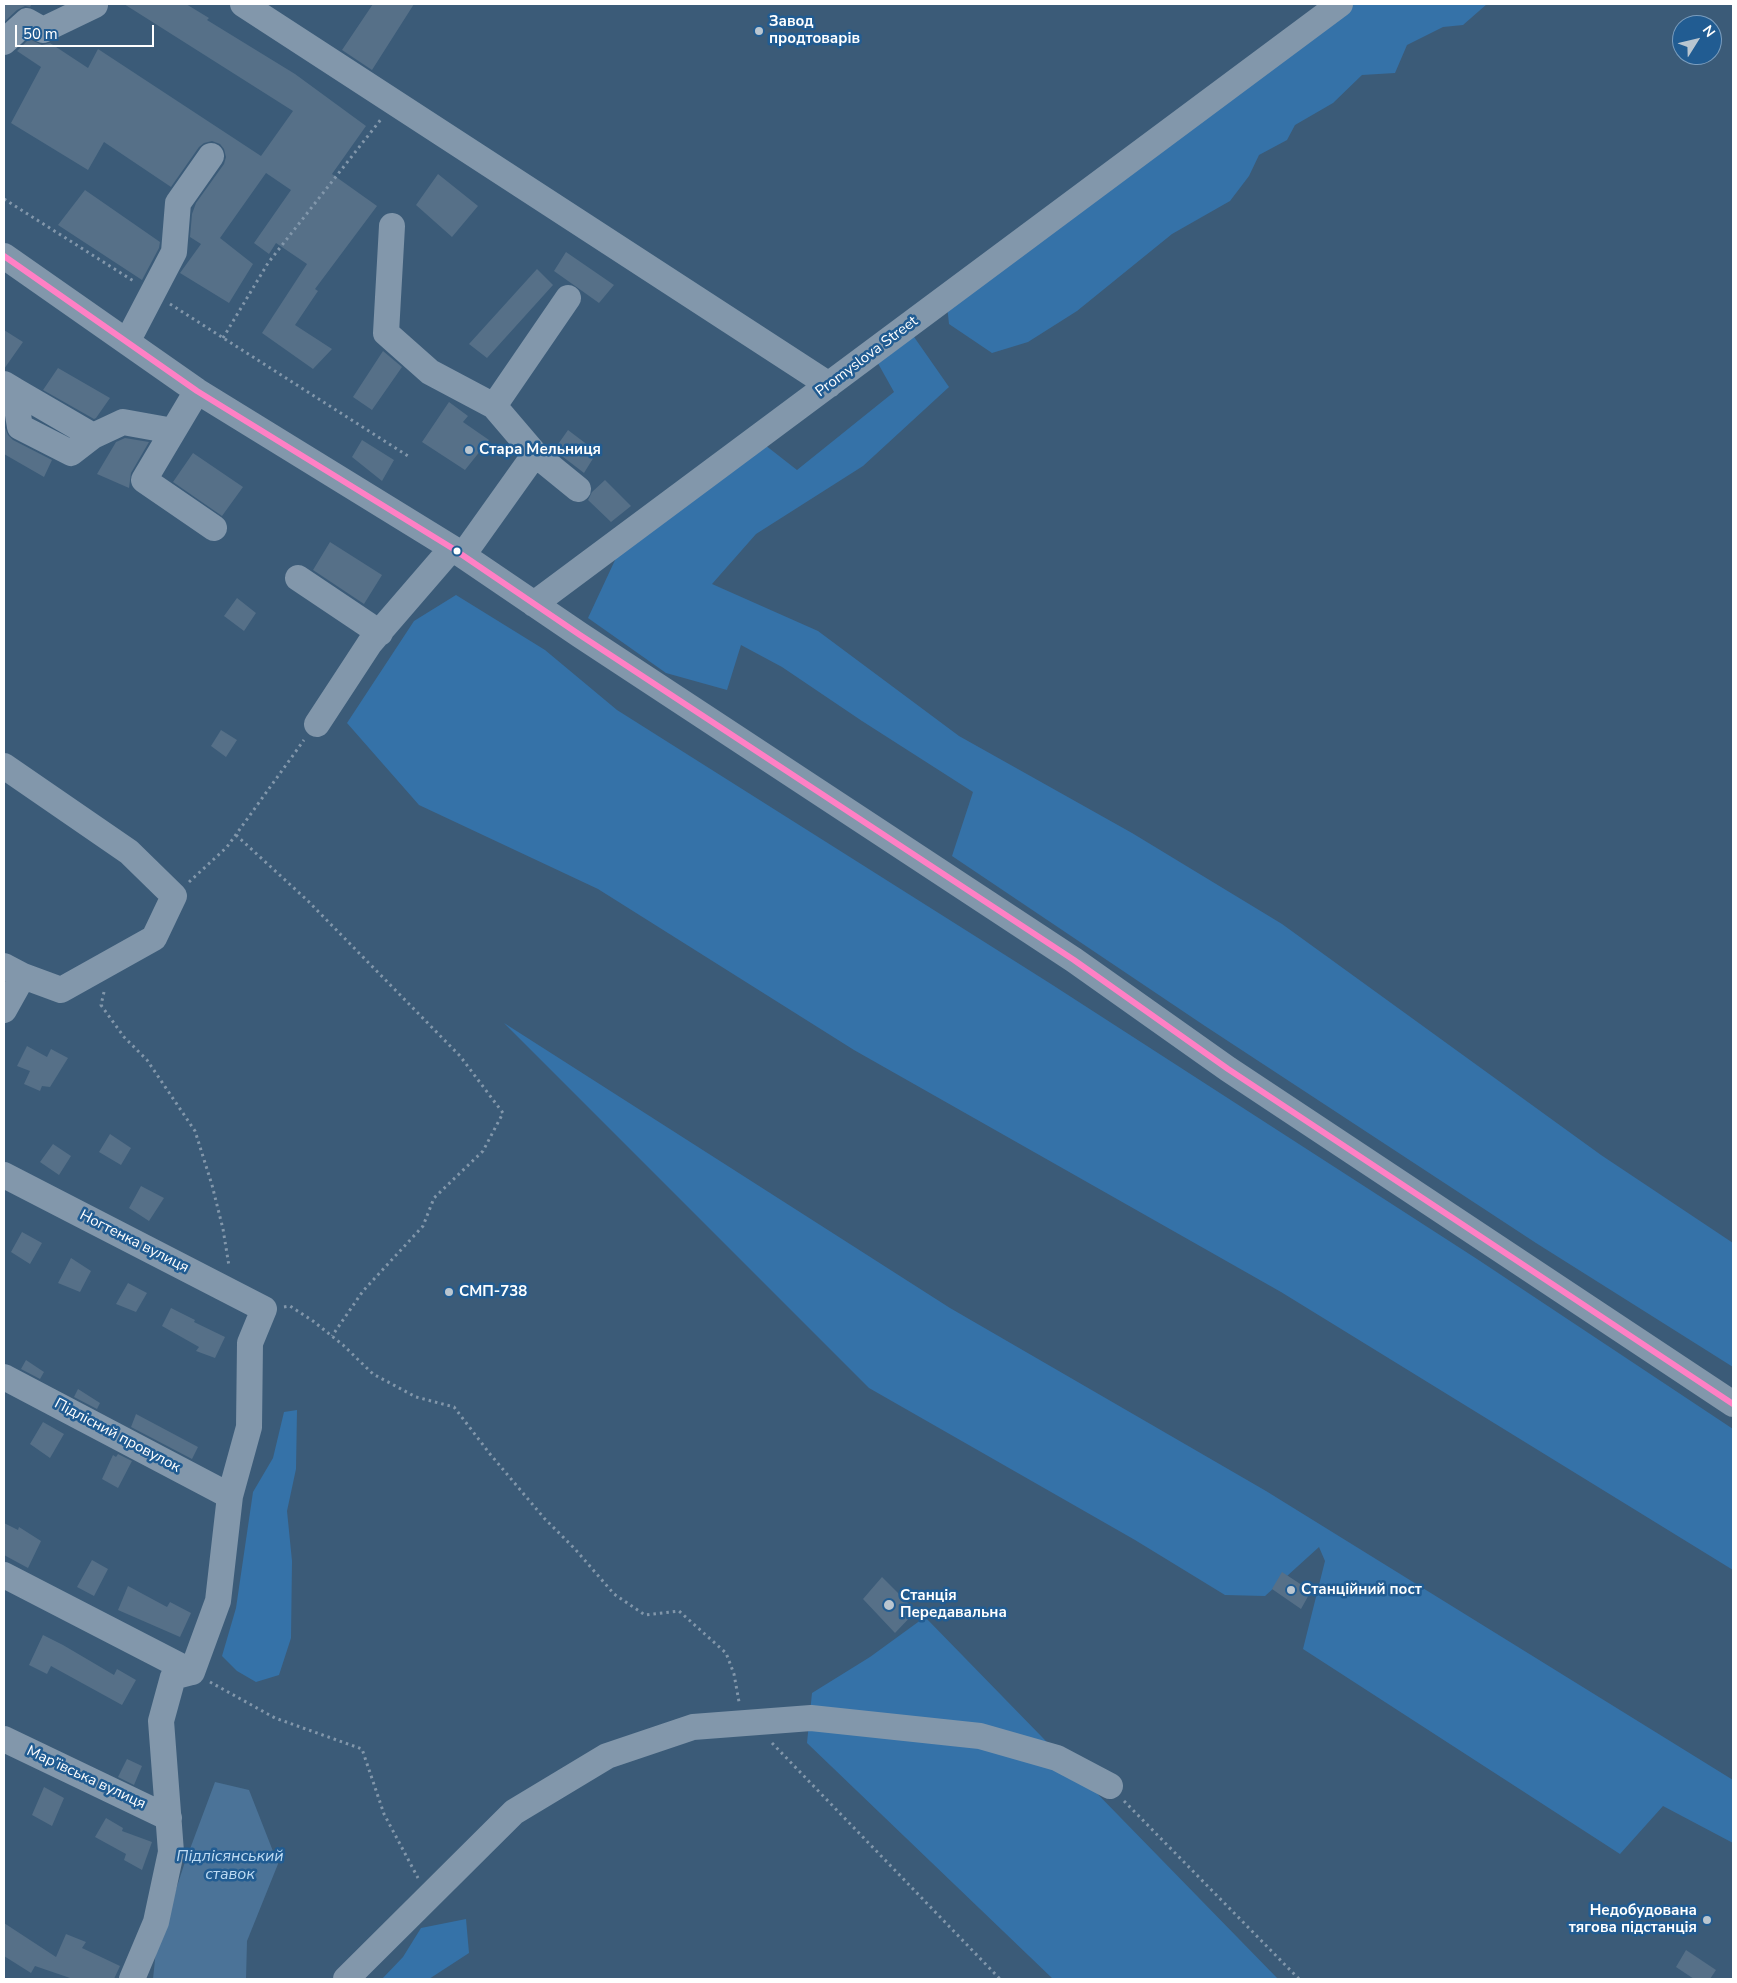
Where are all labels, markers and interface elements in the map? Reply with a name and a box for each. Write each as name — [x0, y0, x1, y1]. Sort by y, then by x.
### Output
place label: Завод продтоварів — [769, 13, 860, 48]
scale bar — [18, 15, 156, 47]
north arrow — [1672, 15, 1722, 65]
text: N — [1698, 22, 1719, 41]
text: 50 m — [23, 24, 58, 44]
marker: Завод продтоварів — [753, 25, 765, 37]
street label: Promyslova Street — [812, 313, 922, 401]
place label: Стара Мельниця — [479, 441, 601, 459]
marker: Стара Мельниця — [463, 444, 475, 456]
unlabelled marker — [452, 546, 462, 556]
street label: Ногтенка вулиця — [76, 1207, 192, 1277]
place label: СМП-738 — [459, 1283, 527, 1301]
marker: СМП-738 — [443, 1286, 455, 1298]
street label: Підлісний провулок — [51, 1395, 183, 1477]
place label: Станційний пост — [1301, 1581, 1422, 1599]
marker: Станційний пост — [1285, 1584, 1297, 1596]
place label: Станція Передавальна — [900, 1587, 1007, 1622]
marker: Станція Передавальна — [882, 1598, 896, 1612]
street label: Мар’ївська вулиця — [24, 1742, 148, 1814]
water label: Підлісянський ставок — [176, 1847, 284, 1885]
place label: Недобудована тягова підстанція — [1569, 1902, 1697, 1937]
marker: Недобудована тягова підстанція — [1701, 1914, 1713, 1926]

